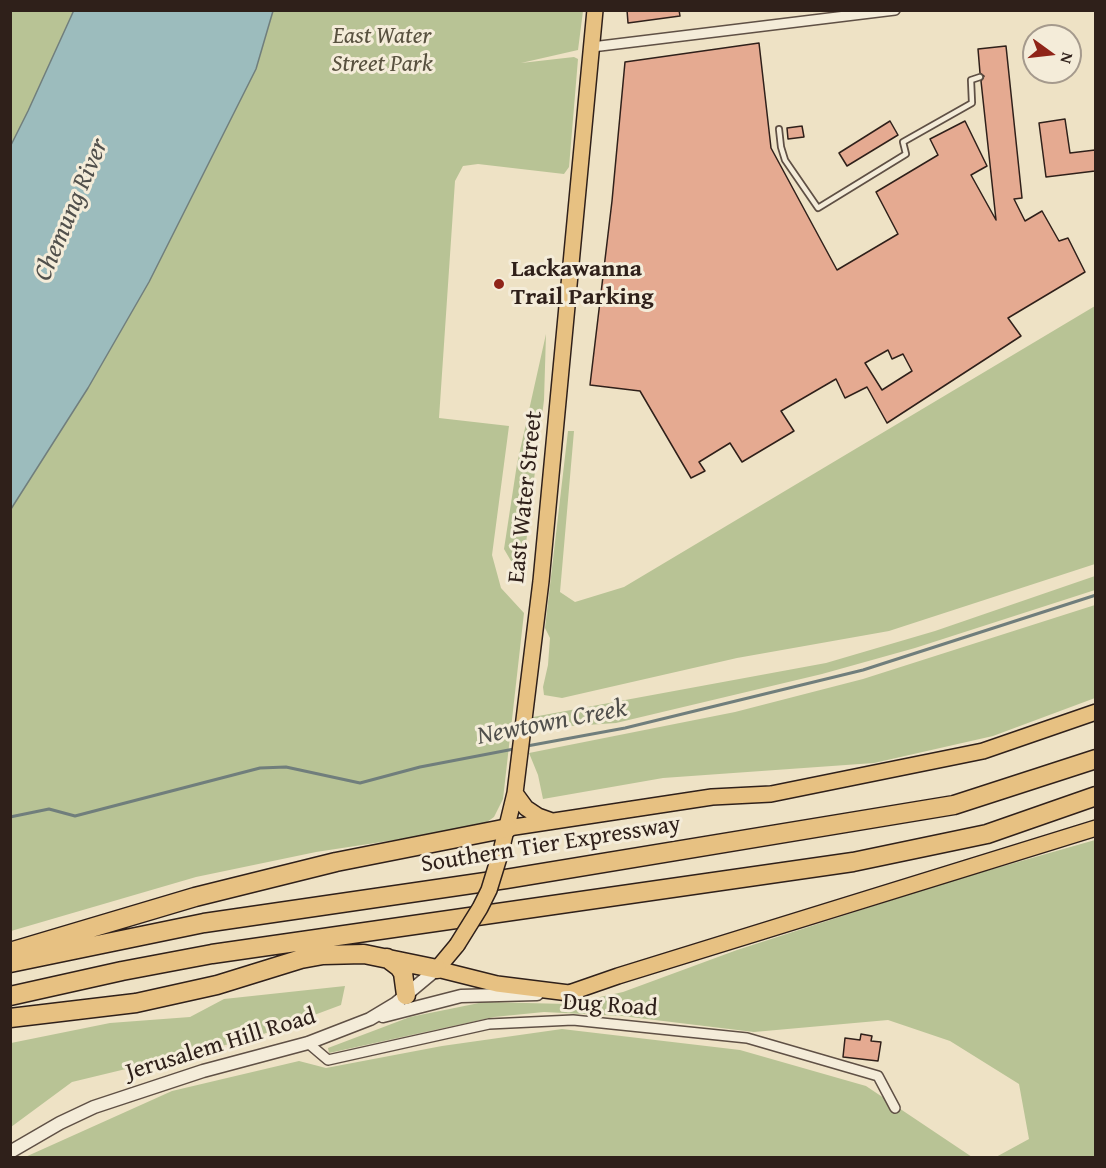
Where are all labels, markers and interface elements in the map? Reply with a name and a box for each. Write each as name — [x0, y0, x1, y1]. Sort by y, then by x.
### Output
park label: East Water Street Park — [331, 23, 433, 79]
north arrow — [1022, 24, 1082, 84]
text: N — [1054, 50, 1080, 66]
water label: Chemung River — [28, 134, 116, 286]
place label: Lackawanna Trail Parking — [511, 256, 654, 312]
marker: Lackawanna Trail Parking — [492, 277, 506, 291]
street label: East Water Street — [503, 409, 549, 585]
water label: Newtown Creek — [474, 693, 630, 753]
street label: Southern Tier Expressway — [419, 810, 683, 880]
street label: Dug Road — [562, 988, 658, 1024]
street label: Jerusalem Hill Road — [123, 1002, 319, 1088]

